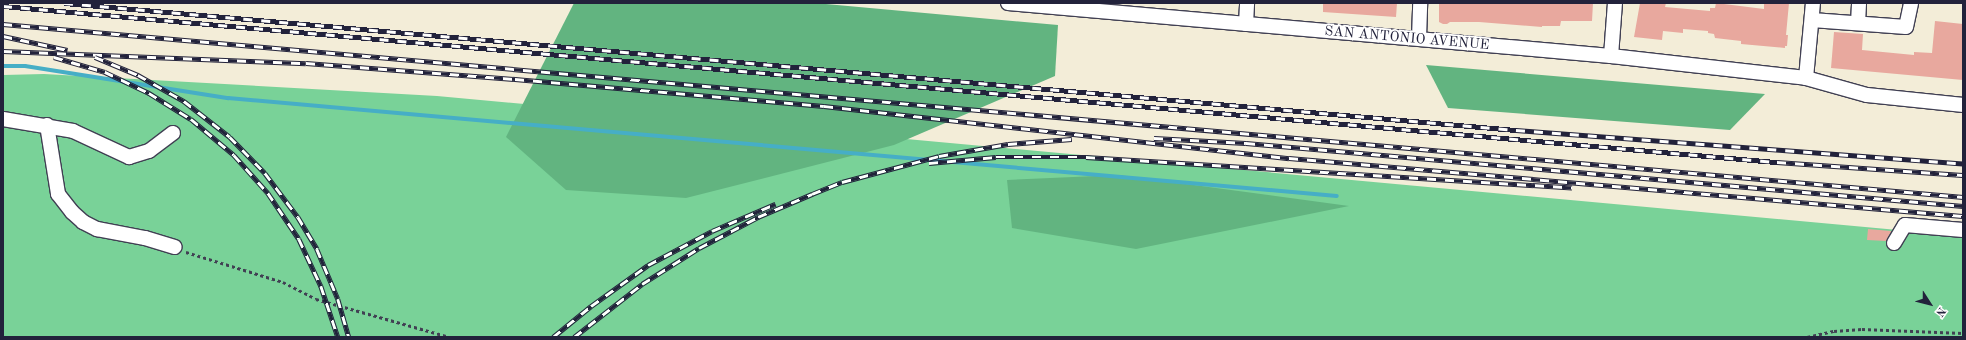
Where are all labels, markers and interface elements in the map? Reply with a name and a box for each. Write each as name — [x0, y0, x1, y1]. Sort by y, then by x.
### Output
street label: SAN ANTONIO AVENUE — [1324, 22, 1490, 54]
north arrow — [1910, 284, 1950, 324]
text: N — [1933, 305, 1947, 318]

